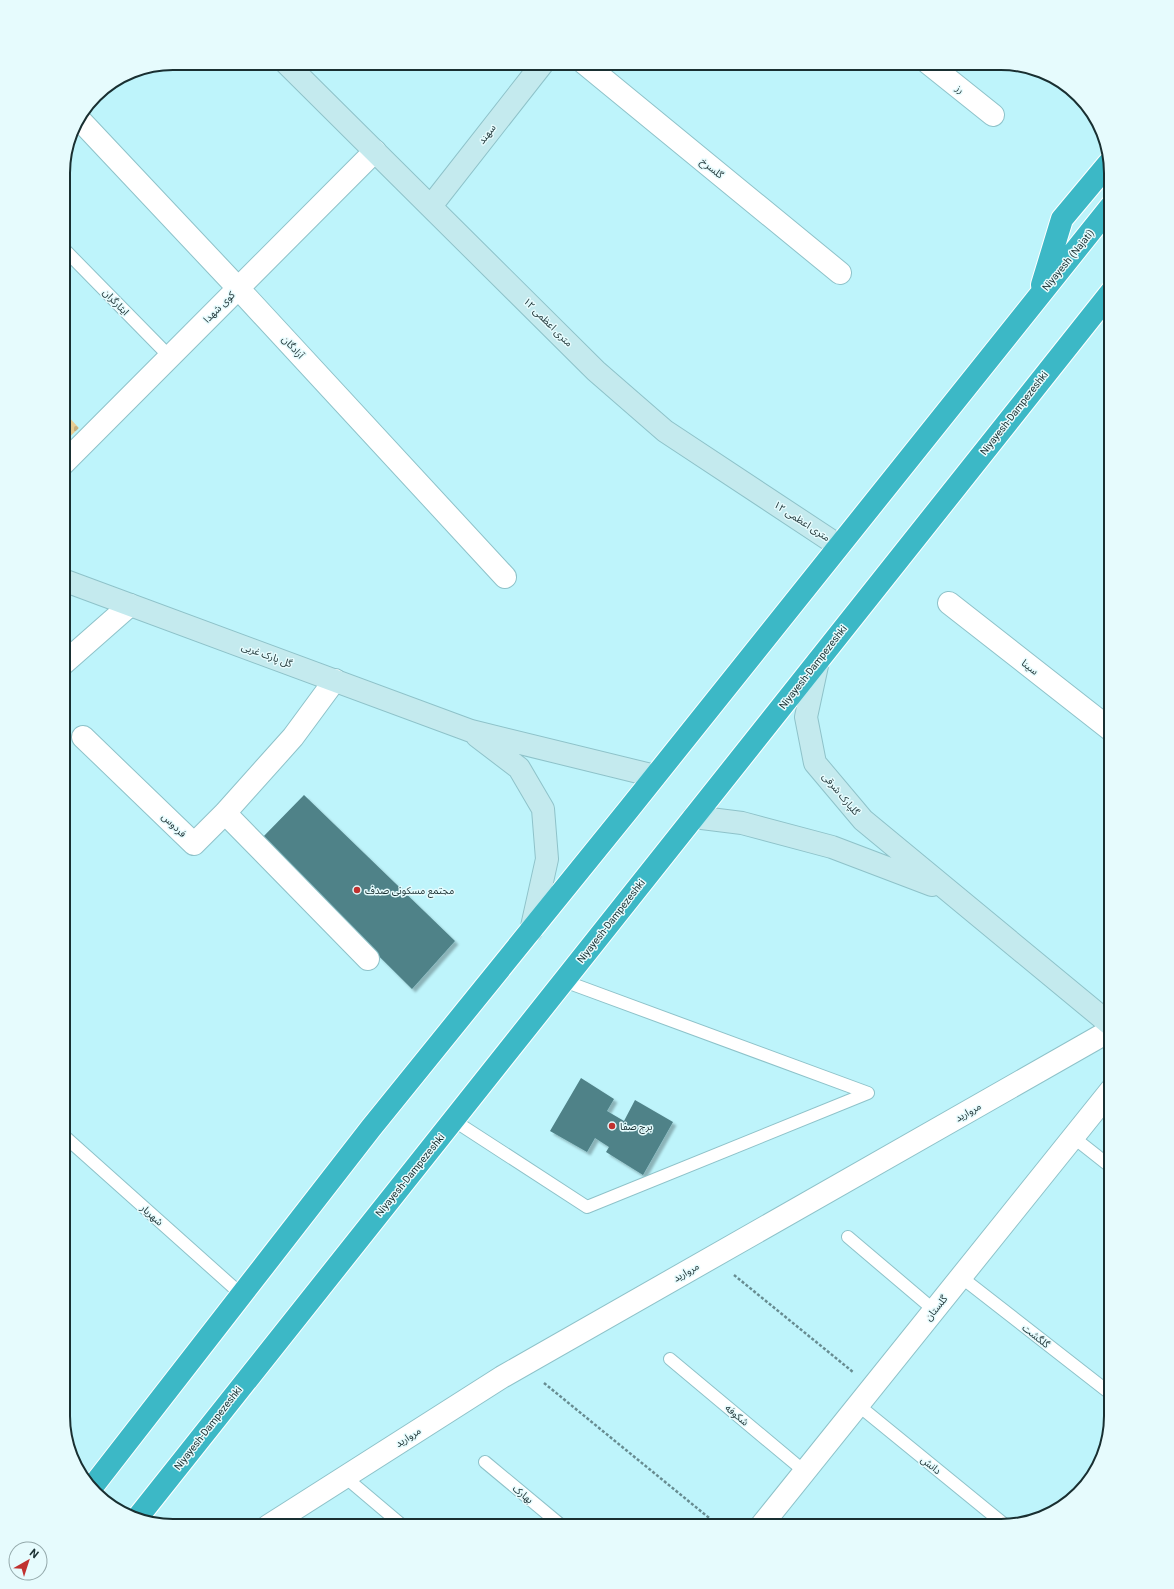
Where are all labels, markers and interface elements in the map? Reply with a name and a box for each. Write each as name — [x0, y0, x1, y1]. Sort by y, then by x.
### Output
street label: رز — [952, 82, 967, 97]
street label: سهند — [476, 122, 498, 146]
street label: گلسرخ — [697, 156, 726, 183]
street label: Niyayesh (Najati) — [1040, 227, 1097, 294]
street label: ایثارگران — [100, 287, 131, 318]
street label: کوی شهدا — [201, 289, 238, 326]
street label: ۱۲ متری اعظمی — [521, 295, 575, 349]
street label: آزادگان — [279, 333, 307, 362]
street label: Niyayesh-Dampezeshki — [978, 369, 1050, 457]
street label: ۱۲ متری اعظمی — [771, 499, 832, 544]
street label: Niyayesh-Dampezeshki — [777, 623, 849, 711]
street label: گل پارک غربی — [240, 641, 295, 671]
street label: سینا — [1020, 657, 1041, 677]
street label: گلپارک شرقی — [819, 771, 862, 819]
street label: فردوس — [159, 811, 189, 840]
street label: Niyayesh-Dampezeshki — [575, 877, 647, 965]
marker: مجتمع مسکونی صدف — [352, 885, 362, 895]
place label: مجتمع مسکونی صدف — [365, 885, 454, 898]
street label: مروارید — [953, 1100, 983, 1125]
marker: برج صفا — [607, 1121, 617, 1131]
place label: برج صفا — [620, 1121, 653, 1134]
street label: Niyayesh-Dampezeshki — [373, 1131, 447, 1219]
street label: شهریار — [137, 1201, 166, 1229]
street label: مروارید — [671, 1260, 701, 1285]
street label: گلستان — [923, 1293, 950, 1323]
street label: گلگشت — [1020, 1322, 1053, 1351]
street label: Niyayesh-Dampezeshki — [172, 1384, 244, 1472]
street label: شکوفه — [722, 1402, 751, 1429]
street label: مروارید — [393, 1425, 423, 1450]
street label: دانش — [919, 1454, 943, 1477]
street label: بهارک — [510, 1482, 535, 1506]
north arrow — [8, 1541, 48, 1581]
text: N — [27, 1546, 41, 1561]

